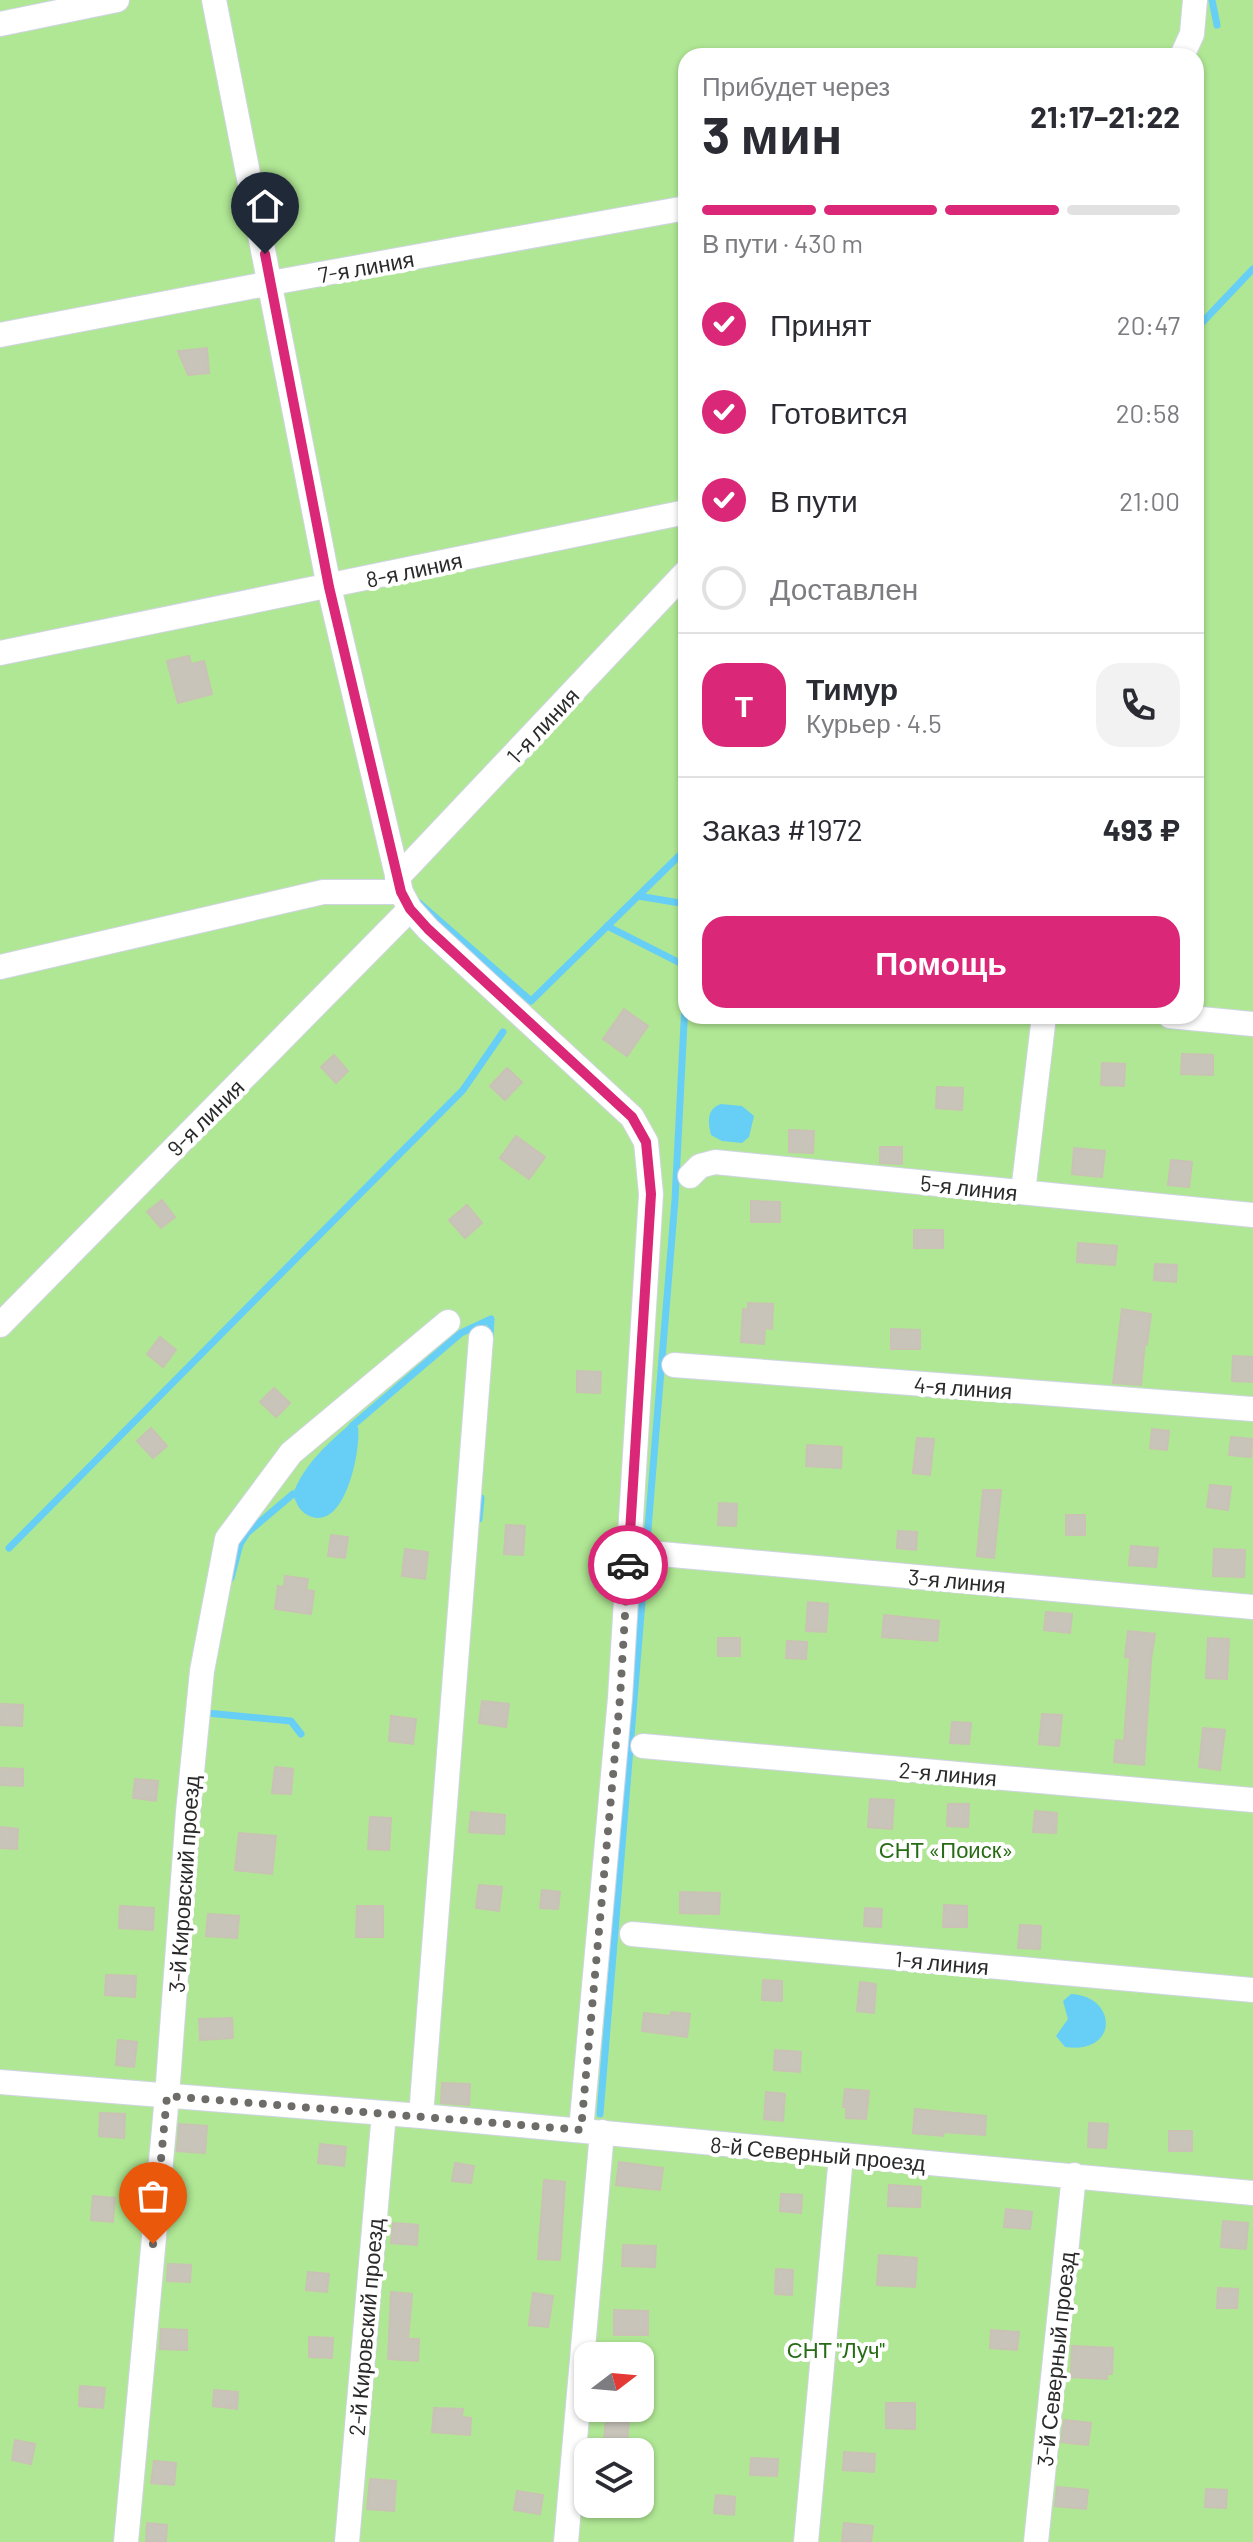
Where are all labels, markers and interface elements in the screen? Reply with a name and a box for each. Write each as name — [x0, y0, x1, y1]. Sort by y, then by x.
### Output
text: Прибудет через — [702, 70, 890, 101]
text: 21:17–21:22 — [1030, 98, 1180, 134]
text: 3 мин — [702, 102, 842, 164]
pin — [231, 172, 299, 254]
icon: home — [243, 184, 287, 228]
text: В пути · 430 m — [702, 227, 863, 258]
street label: 7-я линия — [316, 245, 416, 287]
icon: check — [702, 302, 746, 346]
text: Принят — [770, 306, 872, 342]
text: 20:47 — [1117, 309, 1180, 340]
icon: check — [702, 390, 746, 434]
text: Готовится — [770, 394, 908, 430]
text: 20:58 — [1116, 397, 1180, 428]
icon: check — [702, 478, 746, 522]
text: В пути — [770, 482, 858, 518]
text: 21:00 — [1119, 485, 1180, 516]
street label: 8-я линия — [363, 546, 465, 592]
text: Доставлен — [770, 570, 918, 606]
button: phone — [1096, 663, 1180, 747]
text: Тимур — [806, 670, 898, 706]
street label: 1-я линия — [500, 682, 584, 768]
text: Т — [735, 687, 753, 723]
text: Курьер · 4.5 — [806, 707, 942, 738]
text: Заказ #1972 — [702, 811, 863, 847]
text: 493 ₽ — [1103, 811, 1180, 847]
button: Помощь — [702, 916, 1180, 1008]
street label: 9-я линия — [161, 1073, 249, 1161]
street label: 5-я линия — [919, 1169, 1019, 1205]
street label: 4-я линия — [913, 1371, 1013, 1403]
courier — [588, 1525, 668, 1605]
icon: car — [606, 1543, 650, 1587]
street label: 3-я линия — [907, 1563, 1007, 1597]
street label: 2-я линия — [898, 1756, 998, 1790]
street label: 3-й Кировский проезд — [162, 1774, 205, 1994]
park label: СНТ «Поиск» — [879, 1836, 1013, 1862]
street label: 1-я линия — [894, 1945, 990, 1979]
street label: 8-й Северный проезд — [709, 2131, 927, 2176]
pin — [119, 2162, 187, 2244]
icon: bag — [131, 2174, 175, 2218]
street label: 2-й Кировский проезд — [343, 2217, 388, 2437]
street label: 3-й Северный проезд — [1031, 2250, 1080, 2468]
park label: СНТ "Луч" — [787, 2336, 885, 2363]
north arrow — [574, 2342, 654, 2422]
map controls — [574, 2342, 654, 2518]
button: layers — [574, 2438, 654, 2518]

